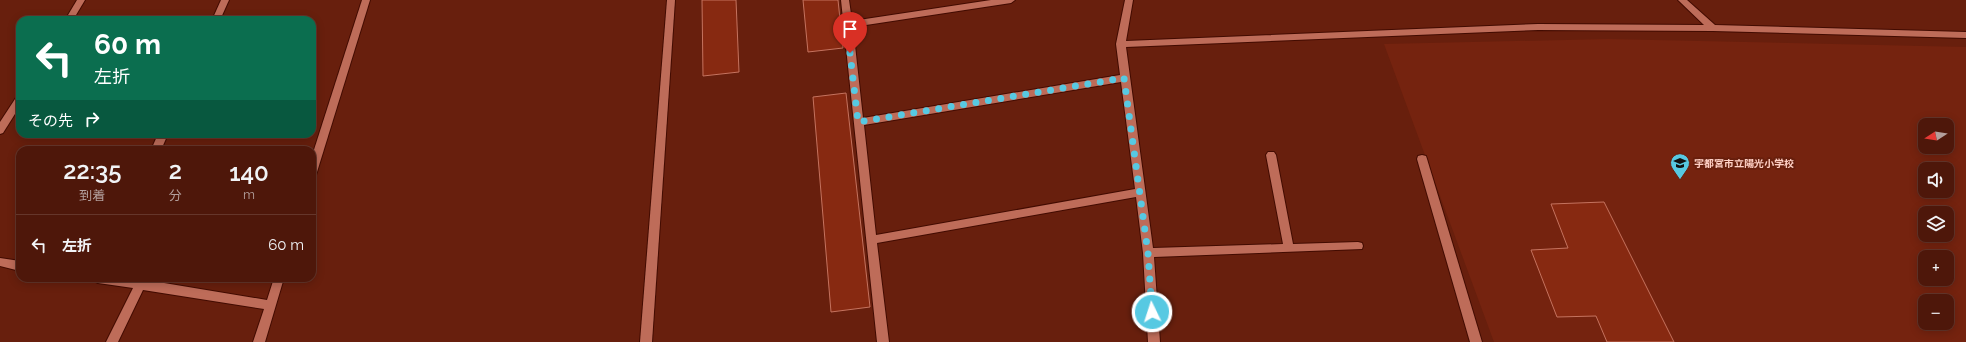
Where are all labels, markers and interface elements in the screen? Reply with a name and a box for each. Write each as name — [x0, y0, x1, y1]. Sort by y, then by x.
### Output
pin — [833, 12, 867, 53]
icon: arrive — [839, 18, 861, 40]
text: 60 m — [94, 28, 161, 61]
icon: left — [28, 32, 80, 84]
text: 左折 — [94, 66, 130, 87]
icon: right — [81, 108, 103, 130]
text: その先 — [28, 112, 73, 130]
north arrow — [1918, 118, 1954, 154]
map controls — [1918, 118, 1954, 330]
school or university icon: 宇都宮市立陽光小学校 — [1669, 152, 1691, 180]
text: 22:35 — [63, 156, 121, 185]
text: 2 — [169, 156, 182, 185]
text: 140 — [229, 158, 269, 187]
place label: 宇都宮市立陽光小学校 — [1694, 158, 1794, 169]
button: sound — [1918, 162, 1954, 198]
text: m — [243, 187, 255, 202]
text: 到着 — [79, 188, 105, 203]
text: 分 — [169, 188, 182, 203]
button: layers — [1918, 206, 1954, 242]
icon: left — [28, 234, 50, 256]
text: 60 m — [268, 236, 304, 254]
text: 左折 — [62, 237, 92, 255]
button: + — [1918, 250, 1954, 286]
position arrow — [1131, 291, 1173, 333]
button: − — [1918, 294, 1954, 330]

